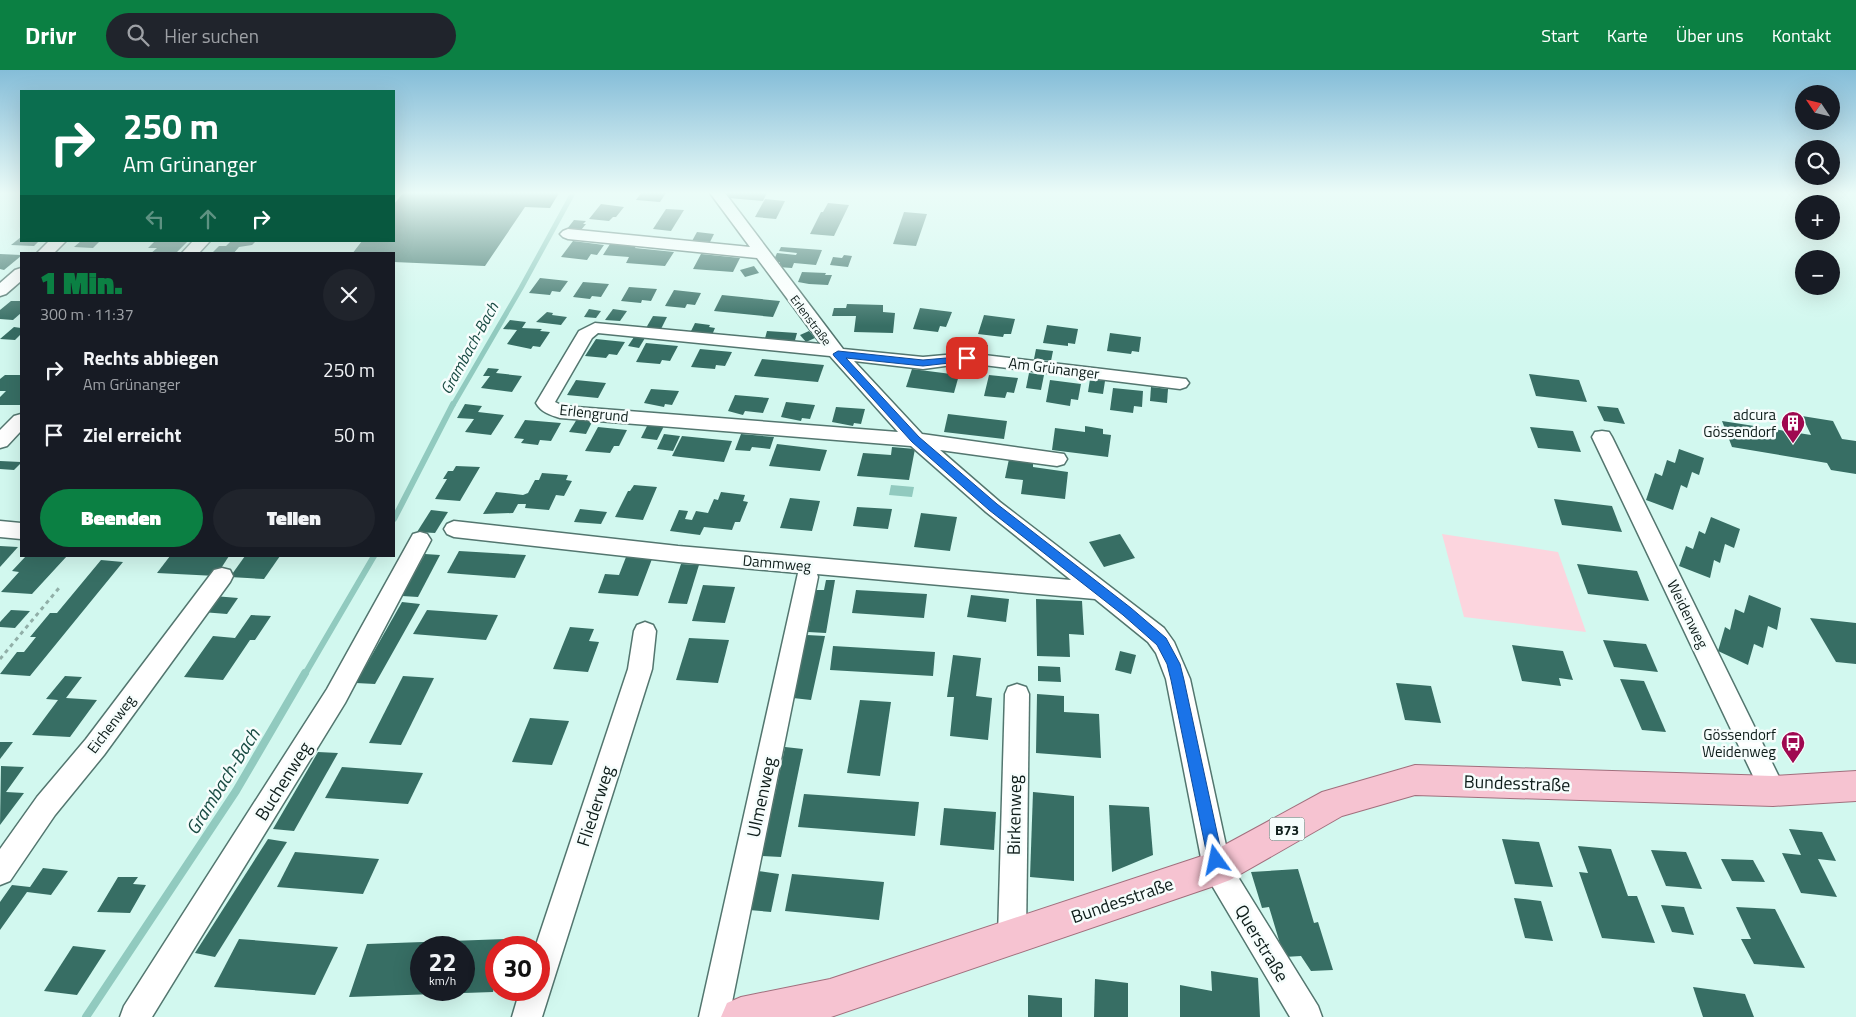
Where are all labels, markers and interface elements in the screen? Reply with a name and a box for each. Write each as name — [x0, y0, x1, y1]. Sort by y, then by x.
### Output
search box — [106, 13, 456, 58]
text: Drivr — [25, 17, 76, 53]
icon: search — [124, 21, 152, 49]
text: Hier suchen — [164, 21, 259, 50]
text: Start — [1541, 22, 1579, 49]
text: Karte — [1607, 22, 1648, 49]
text: Über uns — [1676, 22, 1744, 49]
text: Kontakt — [1772, 22, 1831, 49]
north arrow — [1795, 85, 1840, 130]
map controls — [1795, 85, 1840, 295]
text: 250 m — [123, 99, 219, 153]
icon: right — [40, 110, 105, 175]
button: search — [1795, 140, 1840, 185]
text: Am Grünanger — [123, 147, 257, 181]
button: + — [1795, 195, 1840, 240]
icon: left — [141, 205, 169, 233]
icon: ahead — [194, 205, 222, 233]
icon: right — [247, 205, 275, 233]
button: − — [1795, 250, 1840, 295]
text: 1 Min. — [40, 260, 123, 306]
button: close — [323, 269, 375, 321]
street label: Erlenstraße — [786, 291, 836, 349]
water label: Grambach-Bach — [434, 297, 505, 398]
text: 300 m · 11:37 — [40, 302, 134, 326]
pin — [946, 337, 988, 379]
text: Rechts abbiegen — [83, 343, 219, 372]
icon: arrive — [953, 344, 981, 372]
street label: Am Grünanger — [1007, 351, 1101, 385]
text: 250 m — [323, 355, 375, 384]
icon: right — [40, 356, 68, 384]
text: Am Grünanger — [83, 372, 180, 396]
street label: Erlengrund — [558, 398, 630, 428]
place label: adcura Gössendorf — [1703, 403, 1776, 443]
building icon: adcura Gössendorf — [1780, 410, 1806, 444]
text: Ziel erreicht — [83, 420, 181, 449]
text: 50 m — [334, 420, 375, 449]
icon: arrive — [40, 421, 68, 449]
button: Beenden — [40, 489, 203, 547]
button: Teilen — [213, 489, 375, 547]
street label: Dammweg — [742, 549, 813, 577]
street label: Weidenweg — [1661, 576, 1715, 653]
street label: Eichenweg — [81, 690, 141, 758]
water label: Grambach-Bach — [178, 722, 267, 840]
place label: Gössendorf Weidenweg — [1702, 723, 1776, 763]
bus stop icon: Gössendorf Weidenweg — [1780, 730, 1806, 764]
street label: Buchenweg — [248, 736, 318, 826]
street label: Ulmenweg — [739, 754, 783, 840]
street label: Fliederweg — [569, 762, 621, 850]
street label: Bundesstraße — [1463, 768, 1571, 798]
street label: Birkenweg — [1000, 775, 1028, 855]
road number: B73 — [1270, 818, 1304, 841]
position arrow — [1189, 833, 1241, 885]
street label: Bundesstraße — [1067, 870, 1177, 930]
street label: Querstraße — [1228, 899, 1296, 987]
speed limit sign: 30 — [485, 936, 550, 1001]
text: 22 — [428, 943, 457, 981]
text: km/h — [429, 971, 456, 990]

